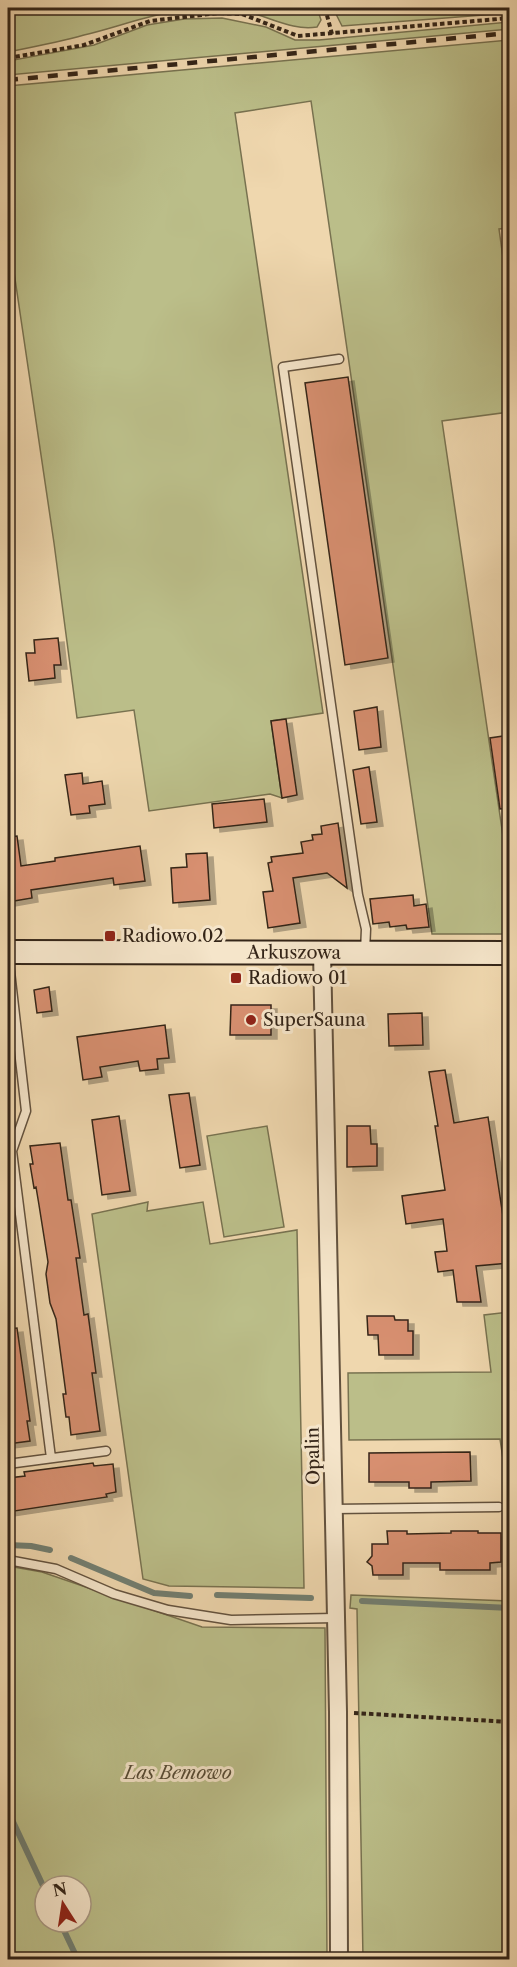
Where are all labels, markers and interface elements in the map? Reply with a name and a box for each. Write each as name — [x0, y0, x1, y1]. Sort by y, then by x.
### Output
place label: Radiowo 02 — [122, 925, 224, 947]
marker: Radiowo 02 — [103, 929, 117, 943]
street label: Arkuszowa — [246, 941, 342, 964]
place label: Radiowo 01 — [248, 967, 347, 989]
marker: Radiowo 01 — [229, 971, 243, 985]
place label: SuperSauna — [263, 1009, 366, 1031]
marker: SuperSauna — [244, 1013, 258, 1027]
street label: Opalin — [301, 1427, 325, 1485]
park label: Las Bemowo — [122, 1762, 232, 1784]
north arrow — [33, 1874, 93, 1934]
text: N — [51, 1878, 69, 1901]

